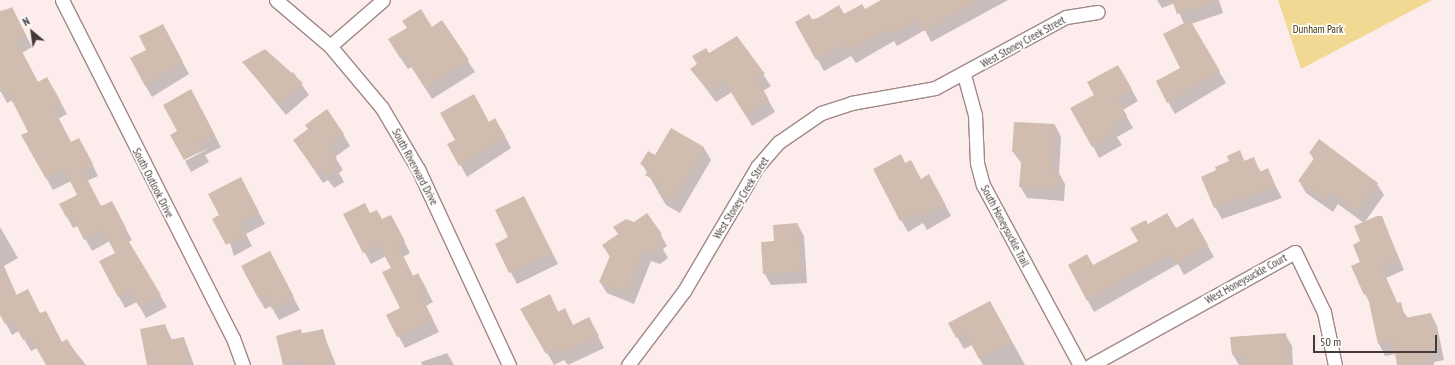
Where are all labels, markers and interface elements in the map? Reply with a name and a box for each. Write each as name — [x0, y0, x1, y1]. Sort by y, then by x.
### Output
north arrow — [12, 12, 52, 52]
street label: West Stoney Creek Street — [978, 13, 1068, 71]
text: N — [20, 14, 32, 29]
park label: Dunham Park — [1293, 22, 1343, 36]
street label: South Riverward Drive — [389, 126, 441, 208]
street label: South Outlook Drive — [130, 146, 176, 220]
street label: West Stoney Creek Street — [710, 154, 772, 242]
street label: South Honeysuckle Trail — [978, 183, 1032, 269]
street label: West Honeysuckle Court — [1203, 251, 1289, 307]
scale bar — [1315, 327, 1439, 353]
text: 50 m — [1320, 334, 1341, 349]

